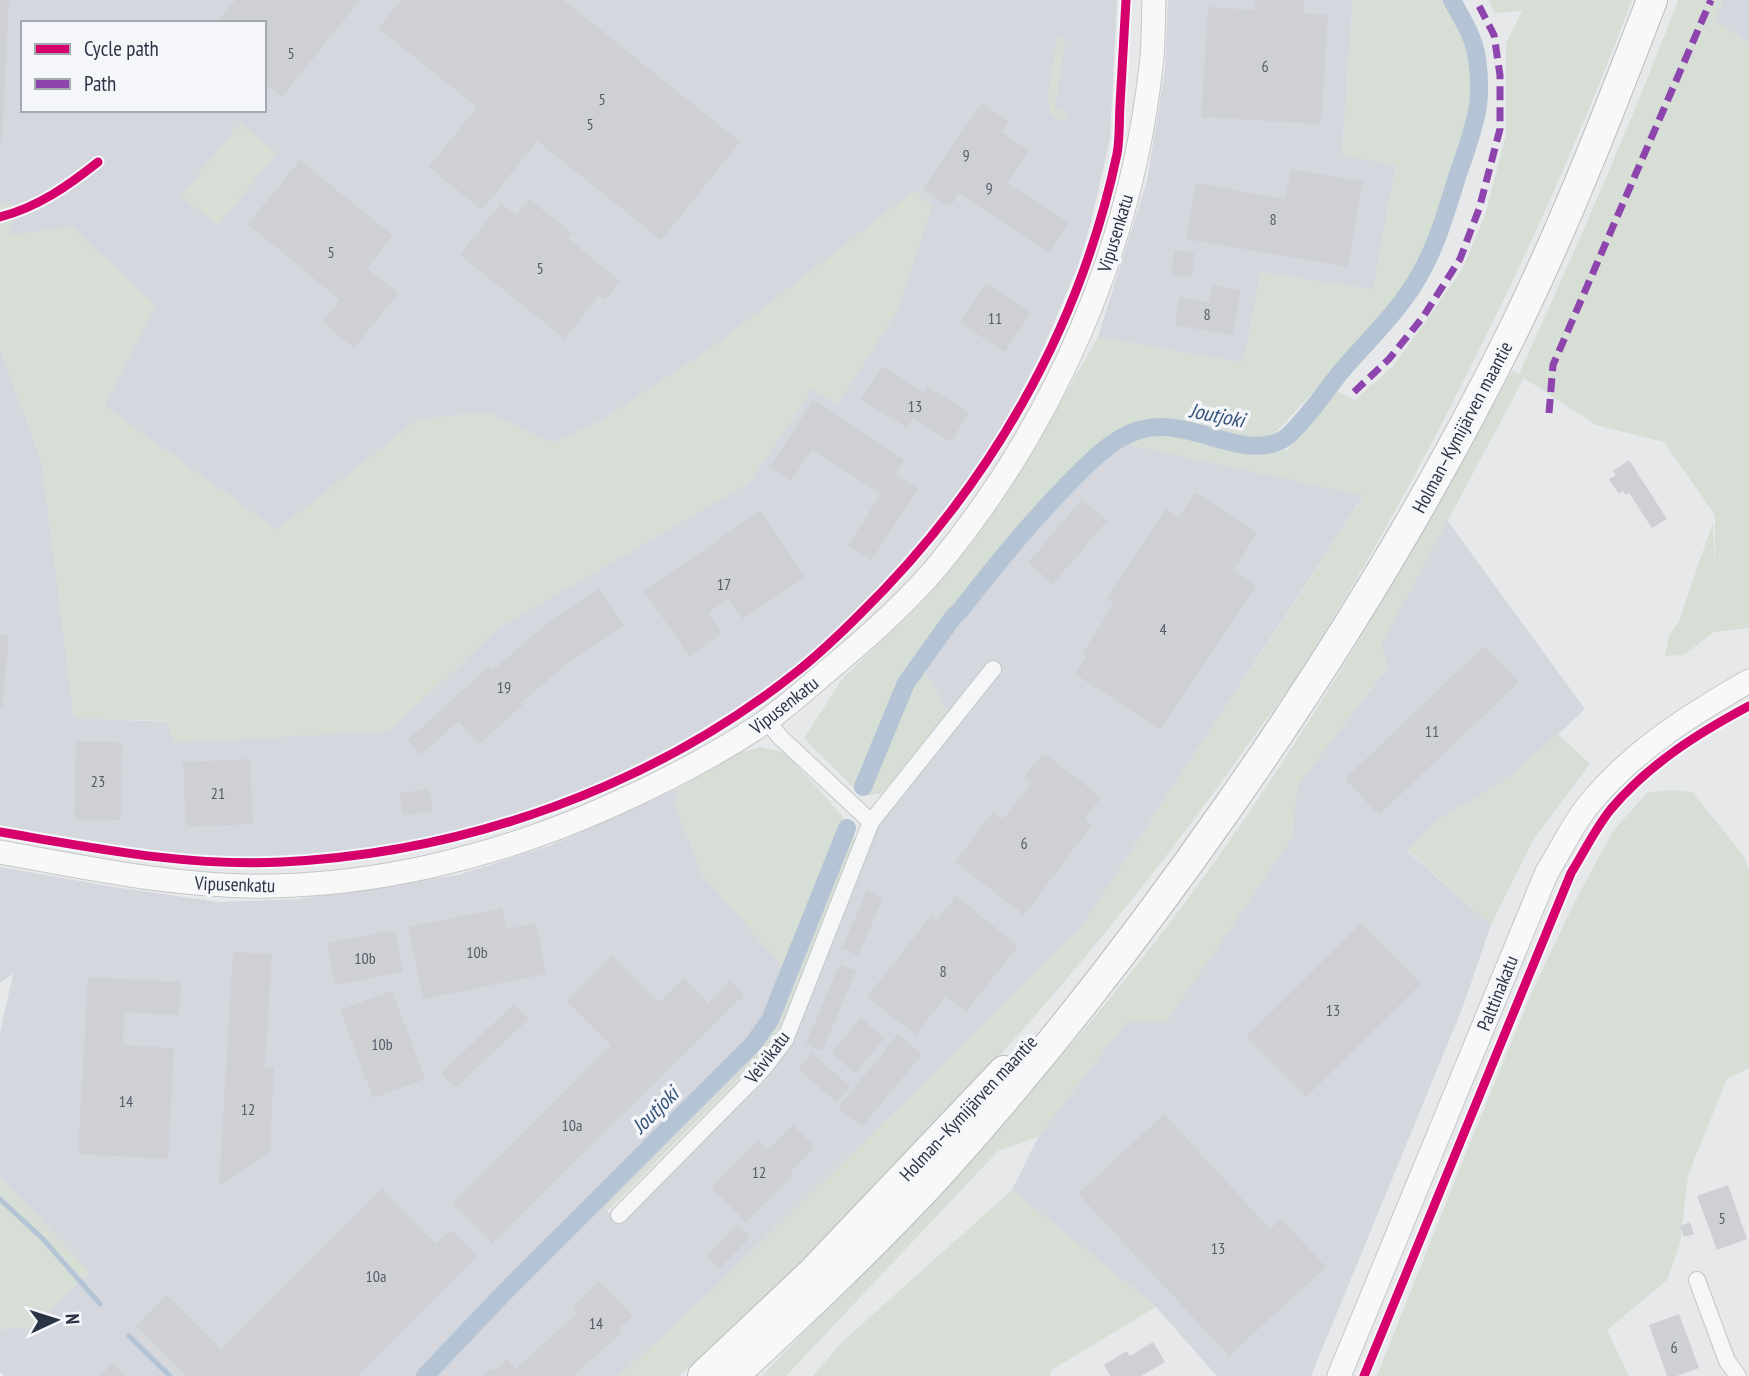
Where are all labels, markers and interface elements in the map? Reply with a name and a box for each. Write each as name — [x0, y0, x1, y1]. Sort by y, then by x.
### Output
legend — [21, 21, 266, 112]
text: Cycle path — [84, 35, 159, 62]
house number: 5 — [287, 43, 295, 63]
house number: 6 — [1261, 56, 1269, 76]
text: Path — [84, 70, 116, 97]
house number: 5 — [598, 89, 606, 109]
house number: 5 — [586, 114, 594, 134]
house number: 9 — [962, 145, 970, 165]
house number: 9 — [985, 178, 993, 198]
street label: Vipusenkatu — [1091, 191, 1138, 276]
house number: 8 — [1269, 209, 1277, 229]
house number: 5 — [327, 242, 335, 262]
house number: 5 — [536, 258, 544, 278]
house number: 8 — [1203, 304, 1211, 324]
house number: 11 — [988, 308, 1002, 328]
street label: Holman–Kymijärven maantie — [1407, 337, 1517, 517]
house number: 13 — [908, 396, 922, 416]
water label: Joutjoki — [1186, 396, 1249, 434]
house number: 17 — [717, 574, 731, 594]
house number: 4 — [1159, 619, 1167, 639]
street label: Vipusenkatu — [744, 671, 823, 740]
house number: 19 — [497, 677, 511, 697]
house number: 11 — [1425, 721, 1439, 741]
house number: 23 — [91, 771, 105, 791]
house number: 21 — [211, 783, 225, 803]
house number: 6 — [1020, 833, 1028, 853]
street label: Vipusenkatu — [193, 871, 276, 897]
house number: 10b — [466, 942, 488, 962]
house number: 10b — [354, 948, 376, 968]
street label: Palttinakatu — [1471, 952, 1523, 1034]
house number: 8 — [939, 961, 947, 981]
house number: 13 — [1326, 1000, 1340, 1020]
street label: Veivikatu — [739, 1026, 795, 1089]
street label: Holman–Kymijärven maantie — [894, 1030, 1042, 1186]
house number: 10b — [371, 1034, 393, 1054]
water label: Joutjoki — [625, 1079, 686, 1140]
house number: 14 — [119, 1091, 133, 1111]
house number: 12 — [241, 1099, 255, 1119]
house number: 10a — [562, 1115, 582, 1135]
house number: 12 — [752, 1162, 766, 1182]
house number: 5 — [1718, 1208, 1726, 1228]
house number: 13 — [1211, 1238, 1225, 1258]
house number: 10a — [366, 1266, 386, 1286]
north arrow — [21, 1285, 91, 1355]
text: N — [61, 1313, 85, 1325]
house number: 14 — [589, 1313, 603, 1333]
house number: 6 — [1670, 1337, 1678, 1357]

